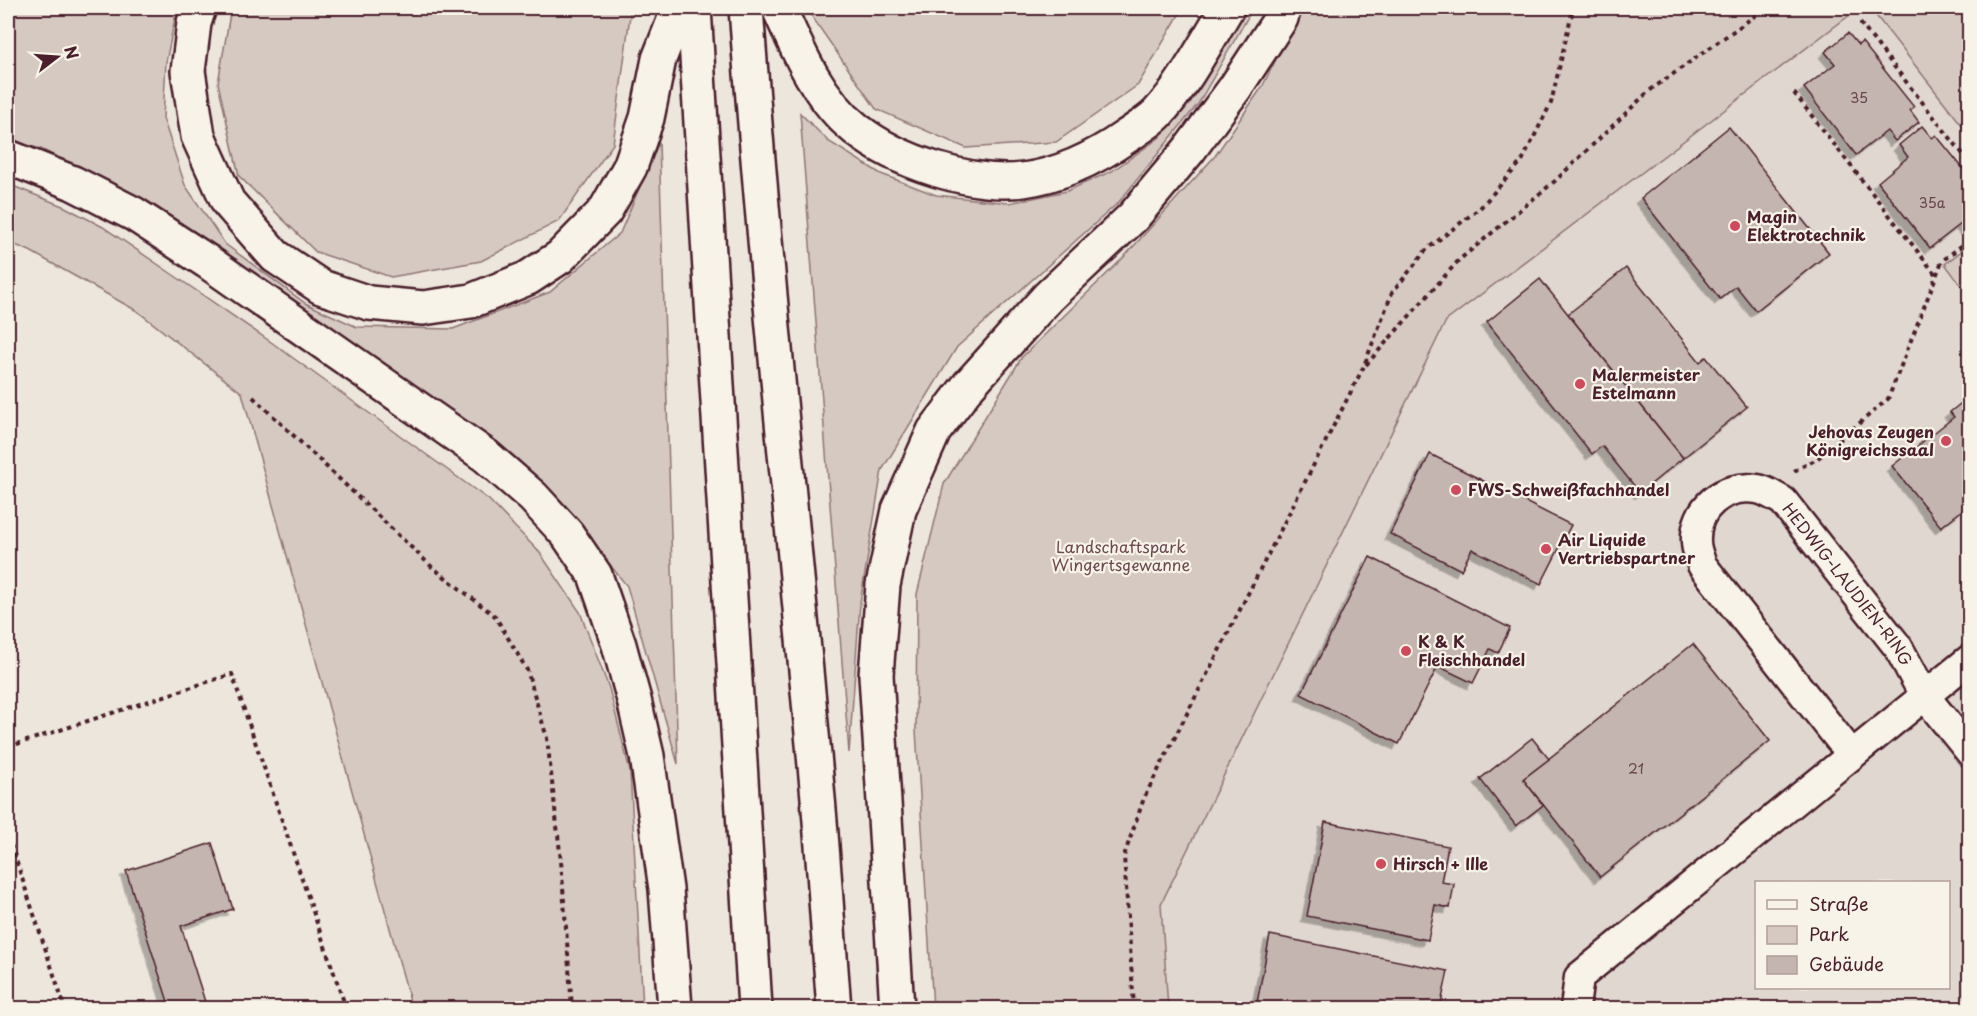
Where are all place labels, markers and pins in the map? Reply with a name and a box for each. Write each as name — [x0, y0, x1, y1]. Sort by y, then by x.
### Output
place label: Magin Elektrotechnik — [1747, 204, 1866, 246]
marker: Magin Elektrotechnik — [1728, 219, 1742, 233]
place label: Malermeister Estelmann — [1592, 362, 1701, 404]
marker: Malermeister Estelmann — [1573, 377, 1587, 391]
place label: Jehovas Zeugen Königreichssaal — [1806, 419, 1934, 461]
marker: Jehovas Zeugen Königreichssaal — [1939, 434, 1953, 448]
place label: FWS-Schweißfachhandel — [1468, 477, 1669, 501]
marker: FWS-Schweißfachhandel — [1449, 483, 1463, 497]
place label: Air Liquide Vertriebspartner — [1558, 527, 1696, 569]
marker: Air Liquide Vertriebspartner — [1539, 542, 1553, 556]
place label: K & K Fleischhandel — [1418, 629, 1525, 671]
marker: K & K Fleischhandel — [1399, 644, 1413, 658]
place label: Hirsch + Ille — [1393, 851, 1488, 875]
marker: Hirsch + Ille — [1374, 857, 1388, 871]

